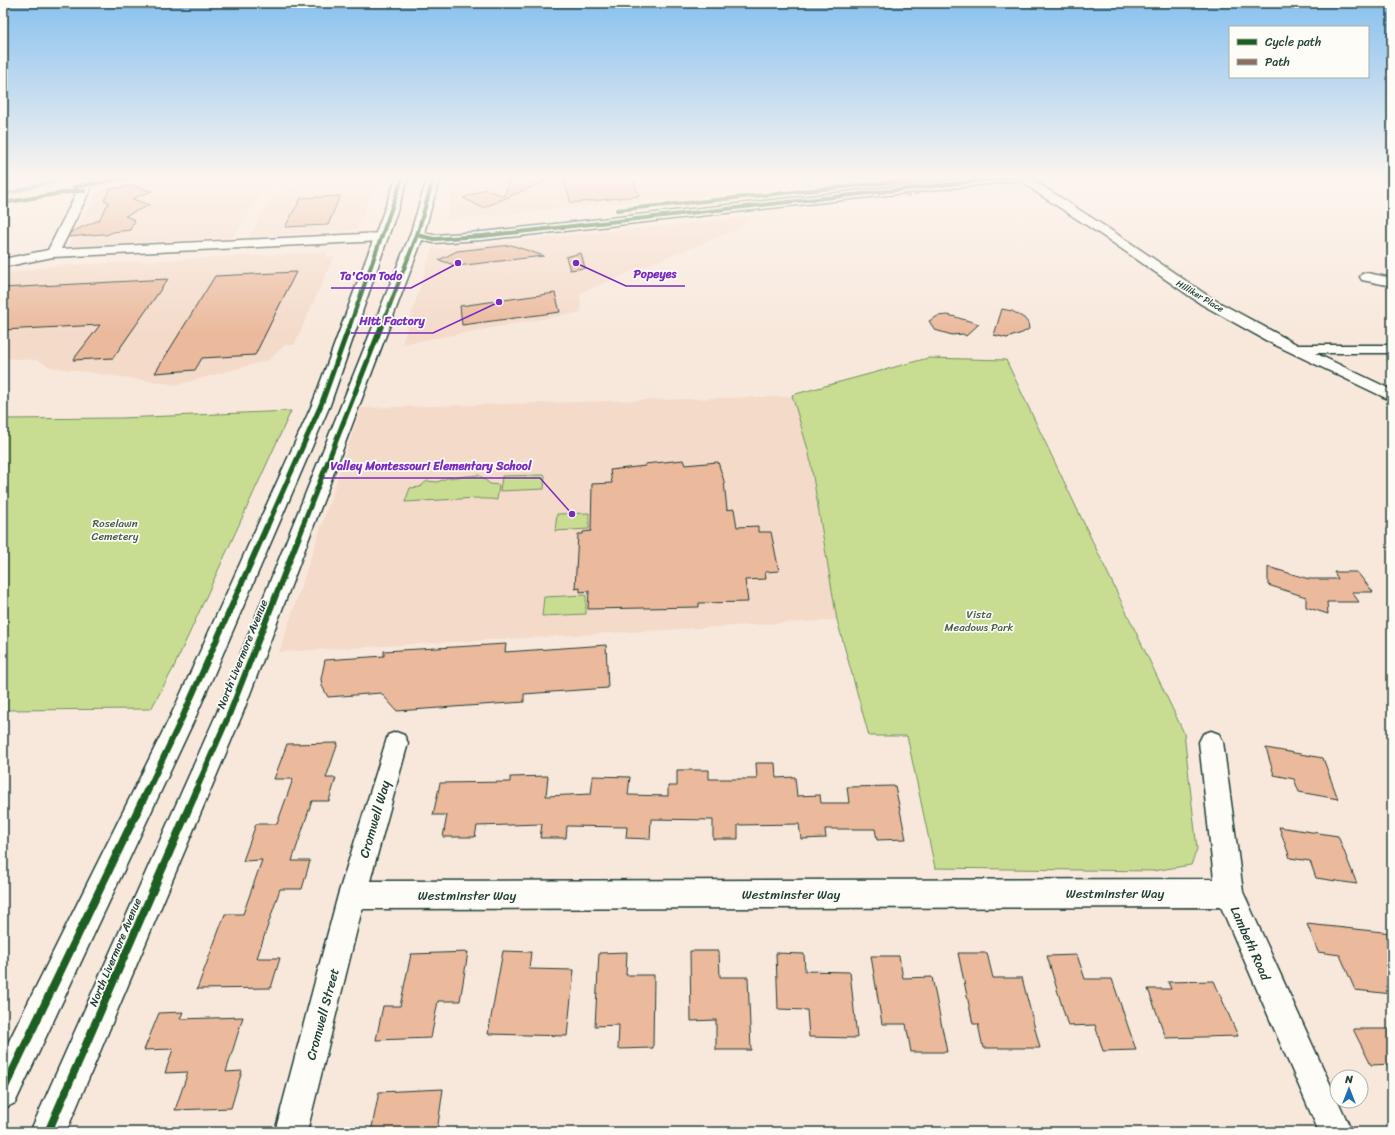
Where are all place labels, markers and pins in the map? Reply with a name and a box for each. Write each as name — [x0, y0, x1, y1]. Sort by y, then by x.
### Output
callout: Popeyes — [626, 262, 685, 286]
callout: Ta'Con Todo — [331, 264, 411, 288]
callout: Hitt Factory — [351, 309, 433, 333]
callout: Valley Montessouri Elementary School — [322, 454, 540, 478]

